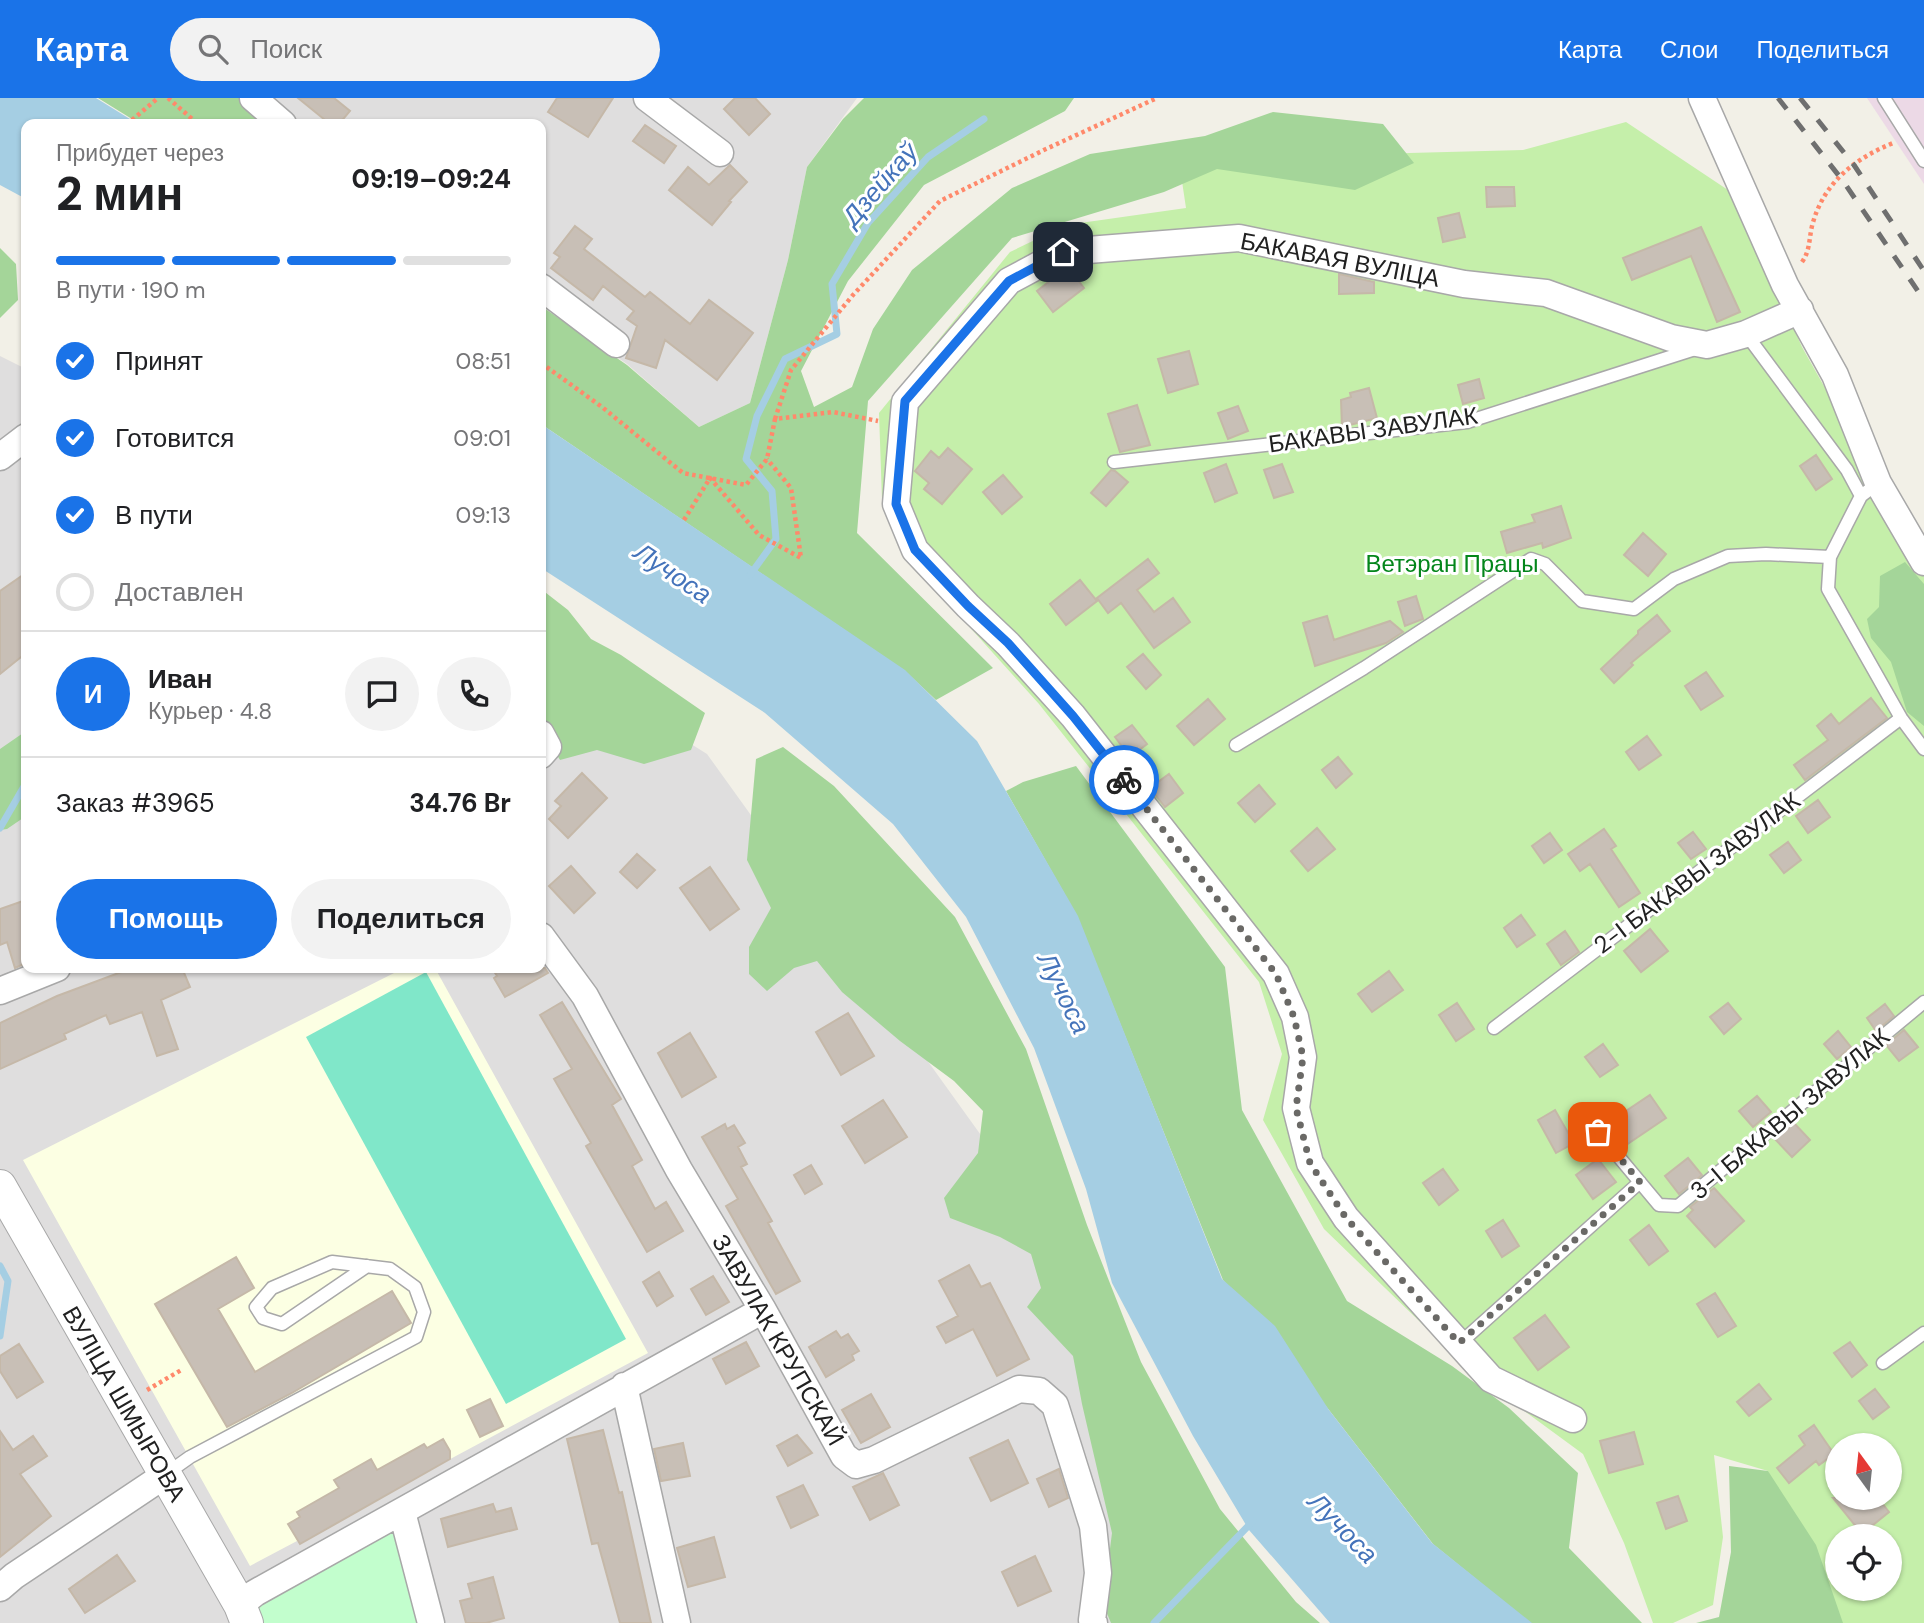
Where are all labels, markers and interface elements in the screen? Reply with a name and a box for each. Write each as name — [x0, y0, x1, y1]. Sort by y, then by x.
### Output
search box — [170, 18, 660, 81]
text: Карта — [35, 28, 128, 71]
icon: search — [194, 30, 232, 68]
text: Поиск — [250, 32, 322, 66]
text: Карта — [1558, 34, 1622, 65]
text: Слои — [1660, 34, 1718, 65]
text: Поделиться — [1756, 34, 1889, 65]
water label: Дзейкаў — [833, 134, 927, 235]
text: Прибудет через — [56, 138, 224, 168]
text: 09:19–09:24 — [352, 162, 511, 196]
text: 2 мин — [56, 164, 183, 224]
pin — [1033, 222, 1093, 282]
street label: БАКАВАЯ ВУЛІЦА — [1238, 225, 1442, 294]
icon: home — [1044, 233, 1082, 271]
text: В пути · 190 m — [56, 275, 206, 305]
icon: check — [56, 342, 94, 380]
text: Принят — [115, 344, 203, 378]
text: 08:51 — [455, 346, 511, 376]
street label: БАКАВЫ ЗАВУЛАК — [1266, 399, 1479, 460]
icon: check — [56, 419, 94, 457]
text: Готовится — [115, 421, 234, 455]
text: 09:01 — [453, 423, 511, 453]
icon: check — [56, 496, 94, 534]
text: В пути — [115, 498, 193, 532]
text: 09:13 — [455, 500, 511, 530]
water label: Лучоса — [626, 534, 718, 611]
park label: Ветэран Працы — [1365, 548, 1539, 579]
text: Доставлен — [115, 575, 244, 609]
button: chat — [345, 657, 419, 731]
button: phone — [437, 657, 511, 731]
text: Иван — [148, 662, 213, 696]
text: И — [84, 677, 102, 711]
text: Курьер · 4.8 — [148, 696, 272, 726]
courier — [1089, 745, 1159, 815]
icon: bike — [1105, 761, 1143, 799]
street label: 2-І БАКАВЫ ЗАВУЛАК — [1587, 785, 1806, 960]
text: Заказ #3965 — [56, 786, 215, 820]
text: 34.76 Br — [409, 786, 511, 820]
button: Помощь — [56, 879, 277, 959]
button: Поделиться — [291, 879, 511, 959]
water label: Лучоса — [1029, 945, 1098, 1039]
street label: 3-І БАКАВЫ ЗАВУЛАК — [1684, 1021, 1896, 1206]
pin — [1568, 1102, 1628, 1162]
icon: bag — [1579, 1113, 1617, 1151]
street label: ЗАВУЛАК КРУПСКАЙ — [705, 1229, 852, 1451]
street label: ВУЛІЦА ШМЫРОВА — [56, 1300, 193, 1507]
north arrow — [1825, 1433, 1902, 1510]
map controls — [1825, 1433, 1902, 1601]
water label: Лучоса — [1299, 1484, 1385, 1571]
button: locate — [1825, 1524, 1902, 1601]

